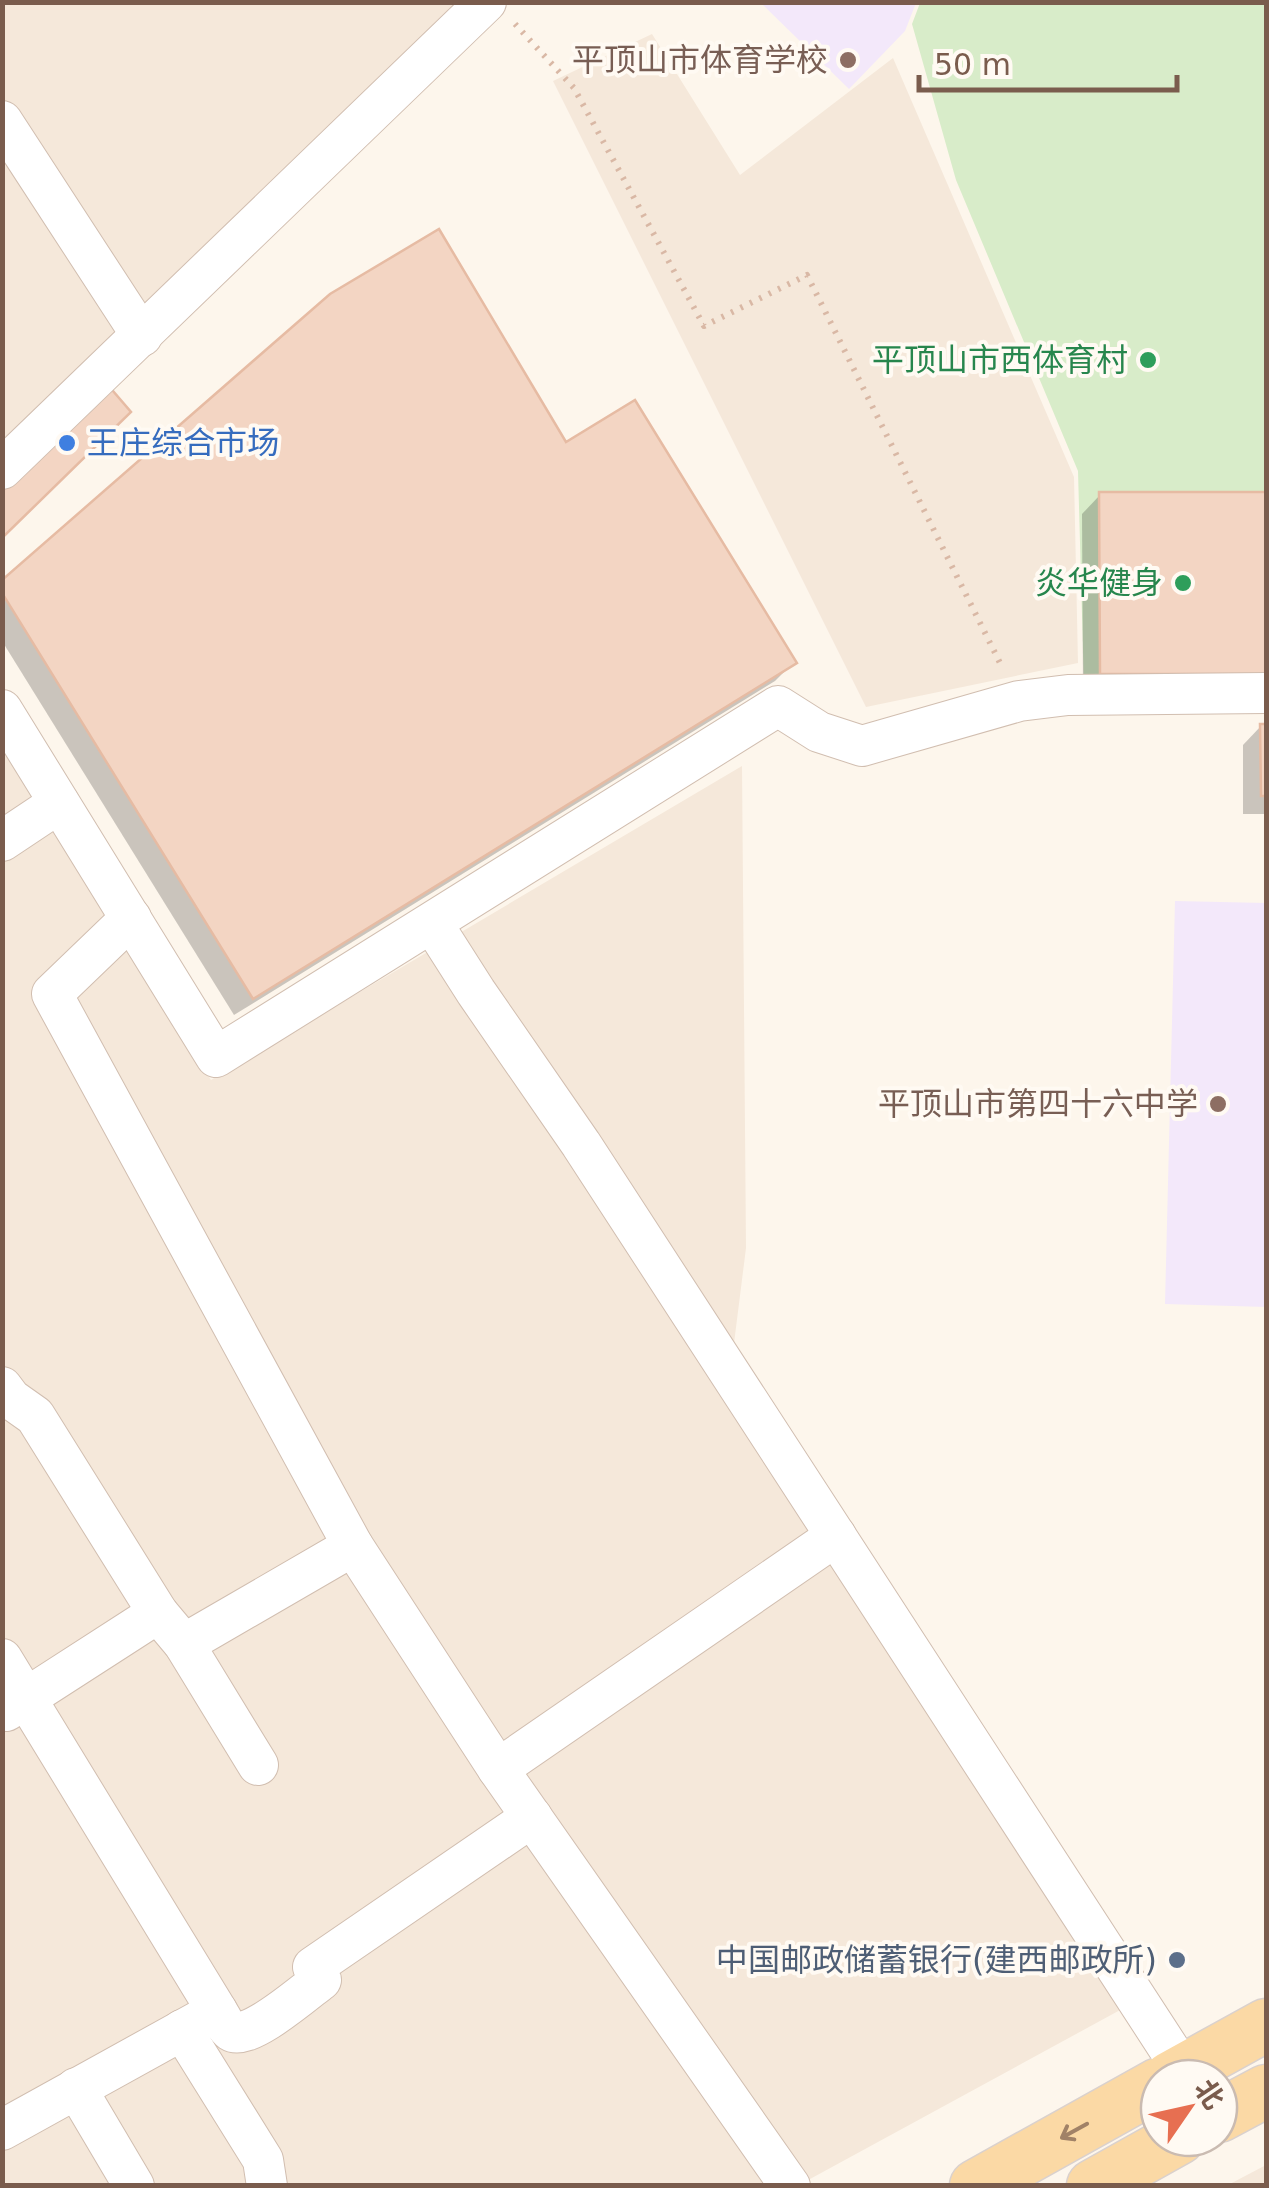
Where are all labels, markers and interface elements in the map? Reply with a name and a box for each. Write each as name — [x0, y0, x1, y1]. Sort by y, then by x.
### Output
scale bar — [919, 30, 1176, 92]
place label: 平顶山市体育学校 — [572, 41, 828, 79]
text: 50 m — [934, 47, 1011, 82]
marker: 平顶山市体育学校 — [837, 49, 859, 71]
place label: 平顶山市西体育村 — [872, 341, 1128, 379]
marker: 平顶山市西体育村 — [1137, 349, 1159, 371]
place label: 王庄综合市场 — [87, 424, 279, 462]
marker: 王庄综合市场 — [56, 432, 78, 454]
place label: 炎华健身 — [1035, 564, 1163, 602]
marker: 炎华健身 — [1172, 572, 1194, 594]
place label: 平顶山市第四十六中学 — [878, 1085, 1198, 1123]
marker: 平顶山市第四十六中学 — [1207, 1093, 1229, 1115]
place label: 中国邮政储蓄银行(建西邮政所) — [716, 1941, 1157, 1979]
marker: 中国邮政储蓄银行(建西邮政所) — [1166, 1949, 1188, 1971]
north arrow — [1139, 2058, 1239, 2158]
text: 北 — [1188, 2073, 1231, 2115]
one-way arrow — [1059, 2122, 1089, 2142]

